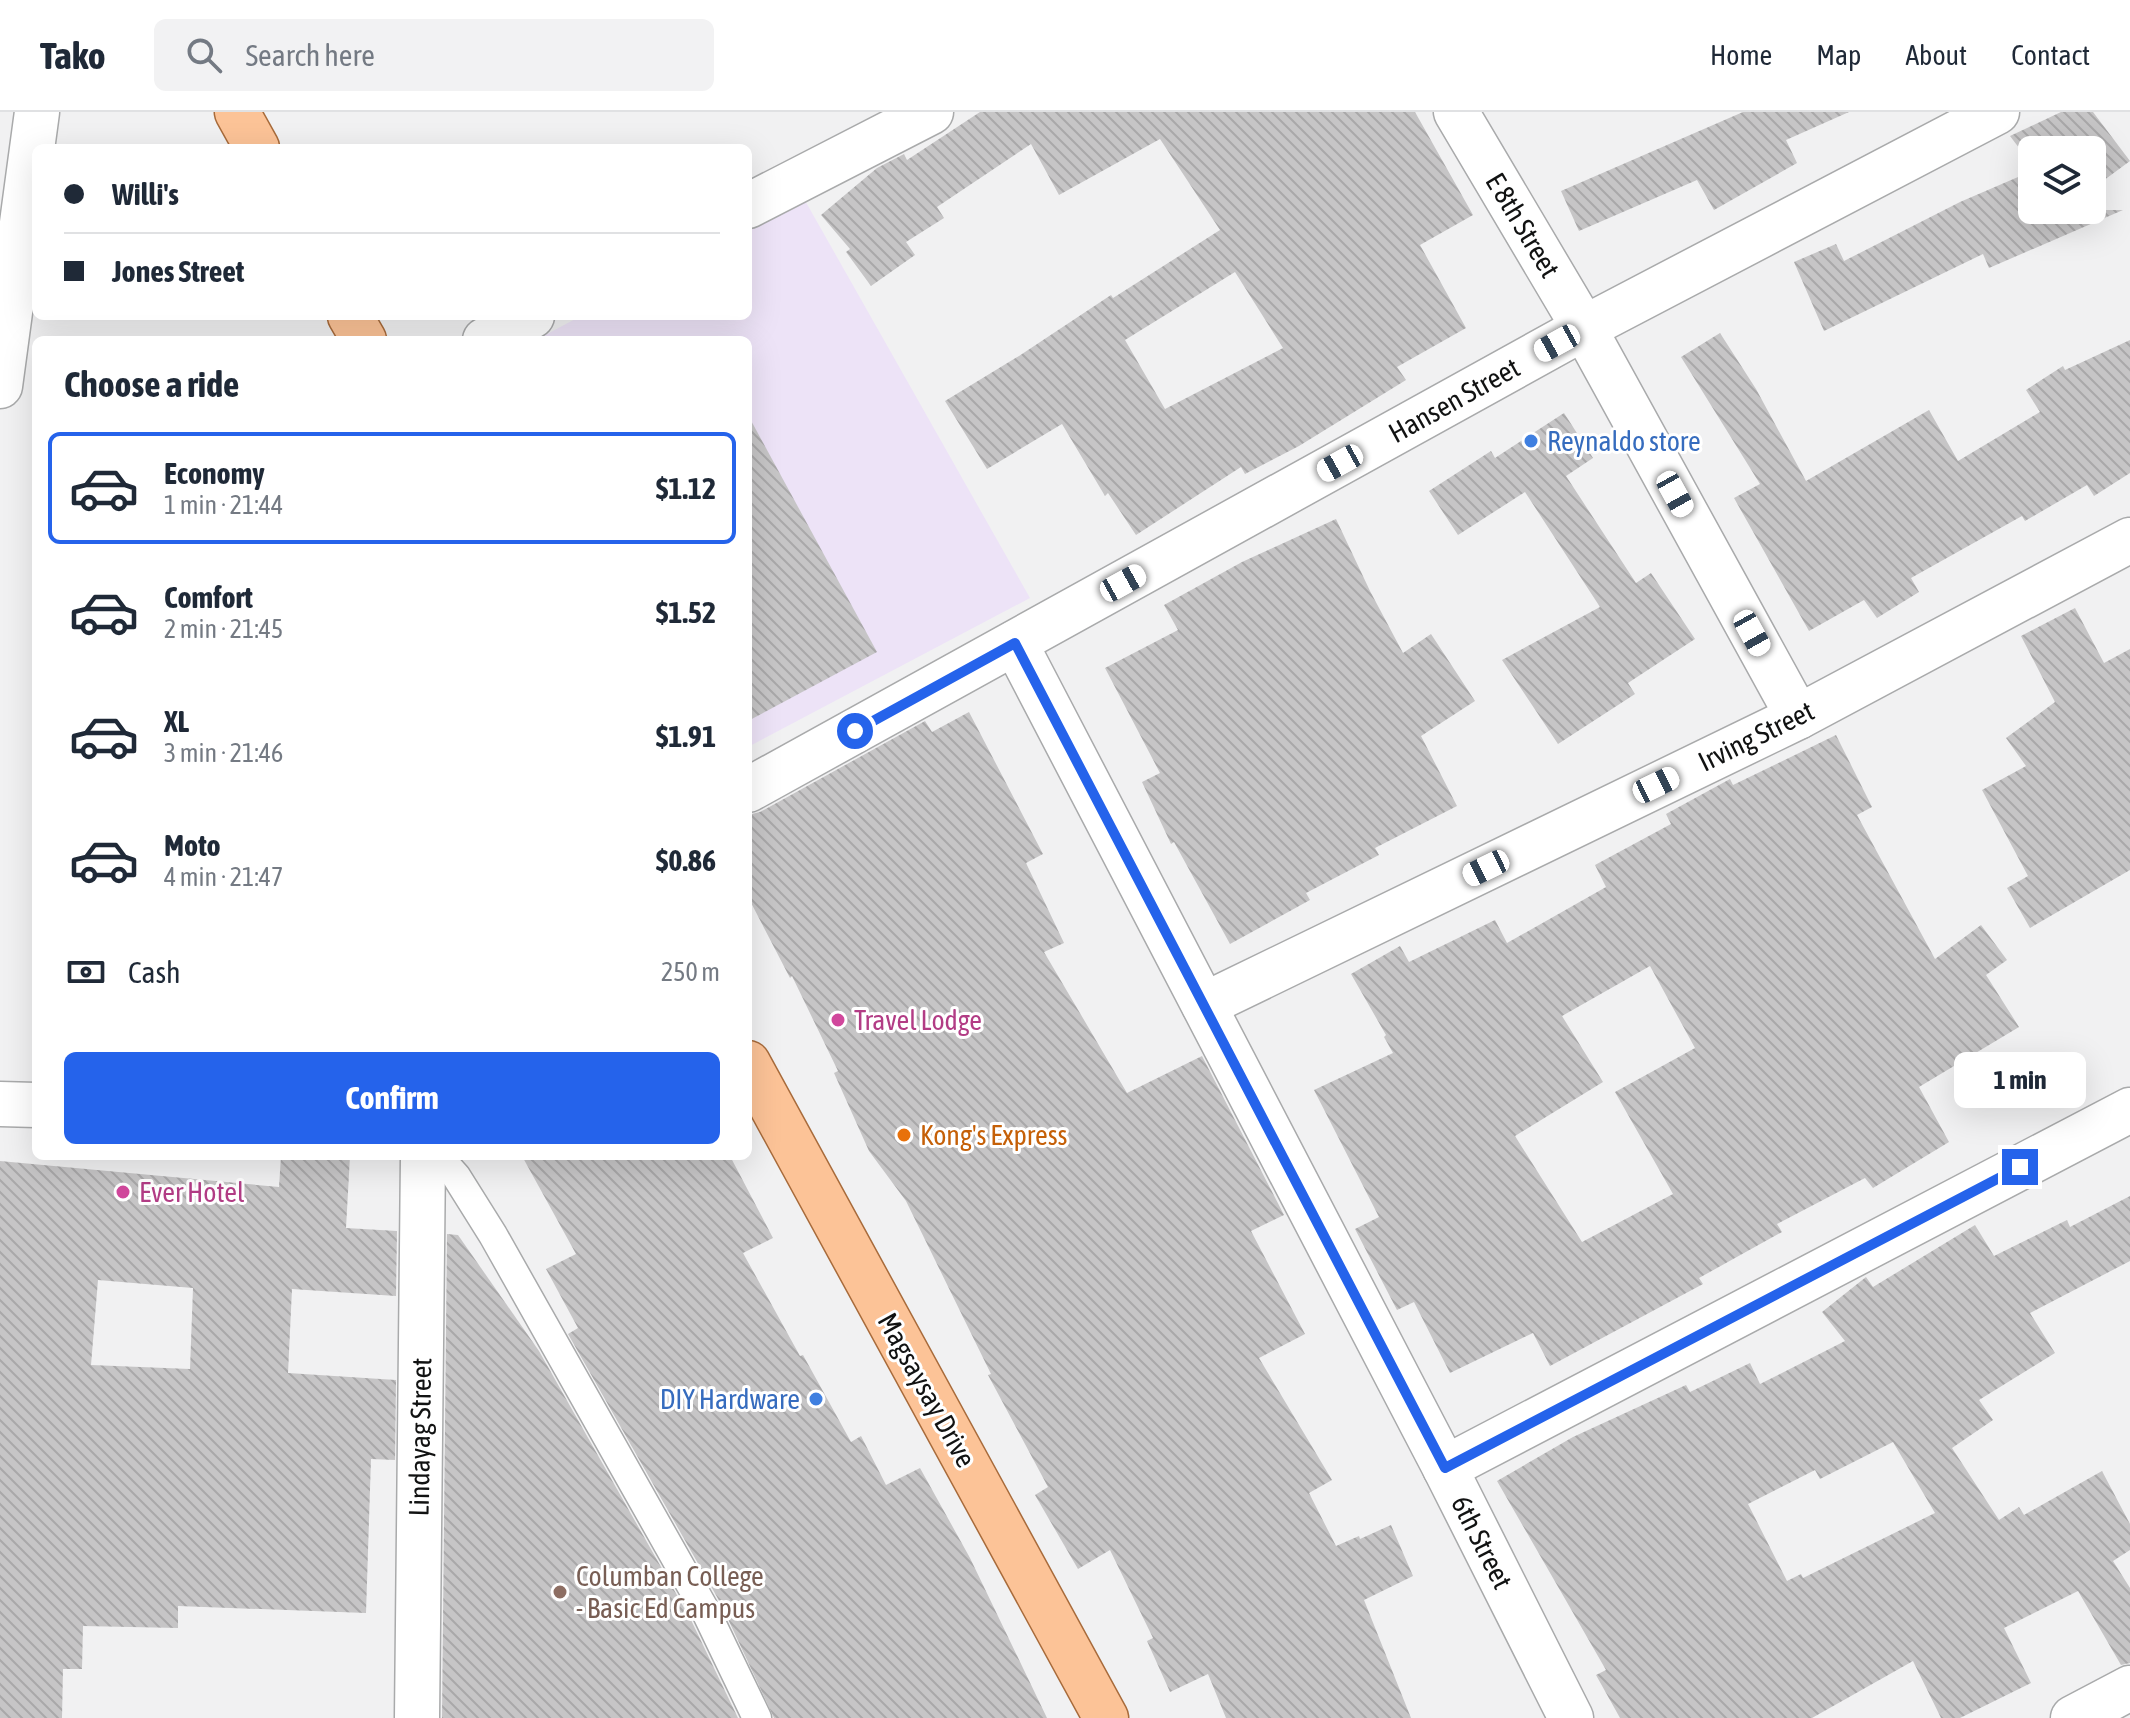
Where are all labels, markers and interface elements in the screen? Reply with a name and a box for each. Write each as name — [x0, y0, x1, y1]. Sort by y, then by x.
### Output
search box — [154, 19, 714, 91]
icon: search — [182, 33, 226, 77]
text: Tako — [40, 34, 106, 77]
text: Search here — [246, 38, 375, 72]
text: Home — [1710, 39, 1772, 71]
text: Map — [1816, 39, 1861, 71]
text: About — [1905, 39, 1967, 71]
text: Contact — [2011, 39, 2090, 71]
map controls — [2018, 136, 2106, 224]
button: layers — [2018, 136, 2106, 224]
street label: E 8th Street — [1479, 167, 1567, 283]
text: Willi's — [112, 177, 179, 211]
text: Jones Street — [112, 254, 244, 288]
car — [1530, 321, 1584, 365]
street label: Hansen Street — [1383, 351, 1525, 449]
text: Choose a ride — [64, 363, 239, 405]
place label: Reynaldo store — [1547, 425, 1701, 457]
marker: Reynaldo store — [1522, 432, 1540, 450]
car — [1313, 441, 1367, 485]
icon: car — [68, 452, 140, 524]
text: Economy — [164, 456, 265, 490]
car — [1653, 467, 1697, 521]
text: $1.12 — [656, 471, 716, 505]
text: 1 min · 21:44 — [164, 490, 283, 520]
car — [1096, 561, 1150, 605]
icon: car — [68, 576, 140, 648]
text: Comfort — [164, 580, 253, 614]
text: $1.52 — [656, 595, 716, 629]
car — [1730, 606, 1774, 660]
text: 2 min · 21:45 — [164, 614, 283, 644]
street label: Irving Street — [1693, 694, 1819, 778]
icon: car — [68, 700, 140, 772]
text: XL — [164, 704, 189, 738]
route start — [837, 713, 873, 749]
text: $1.91 — [656, 719, 716, 753]
text: 3 min · 21:46 — [164, 738, 283, 768]
car — [1629, 764, 1683, 806]
icon: car — [68, 824, 140, 896]
text: Moto — [164, 828, 221, 862]
text: $0.86 — [656, 843, 716, 877]
car — [1459, 847, 1513, 889]
text: 4 min · 21:47 — [164, 862, 283, 892]
icon: cash — [64, 950, 108, 994]
text: Cash — [128, 955, 181, 989]
text: 250 m — [661, 957, 720, 987]
place label: Travel Lodge — [854, 1004, 982, 1036]
marker: Travel Lodge — [829, 1011, 847, 1029]
callout: 1 min — [1954, 1051, 2086, 1107]
button: Confirm — [64, 1052, 720, 1144]
text: 1 min — [1993, 1065, 2047, 1095]
place label: Kong's Express — [920, 1119, 1068, 1151]
marker: Kong's Express — [895, 1126, 913, 1144]
route end — [2002, 1149, 2038, 1185]
place label: Ever Hotel — [139, 1176, 245, 1208]
marker: Ever Hotel — [114, 1183, 132, 1201]
street label: Magsaysay Drive — [872, 1308, 982, 1472]
street label: Lindayag Street — [403, 1357, 437, 1517]
place label: DIY Hardware — [660, 1383, 800, 1415]
marker: DIY Hardware — [807, 1390, 825, 1408]
street label: 6th Street — [1445, 1490, 1519, 1594]
place label: Columban College - Basic Ed Campus — [576, 1560, 764, 1624]
marker: Columban College - Basic Ed Campus — [551, 1583, 569, 1601]

